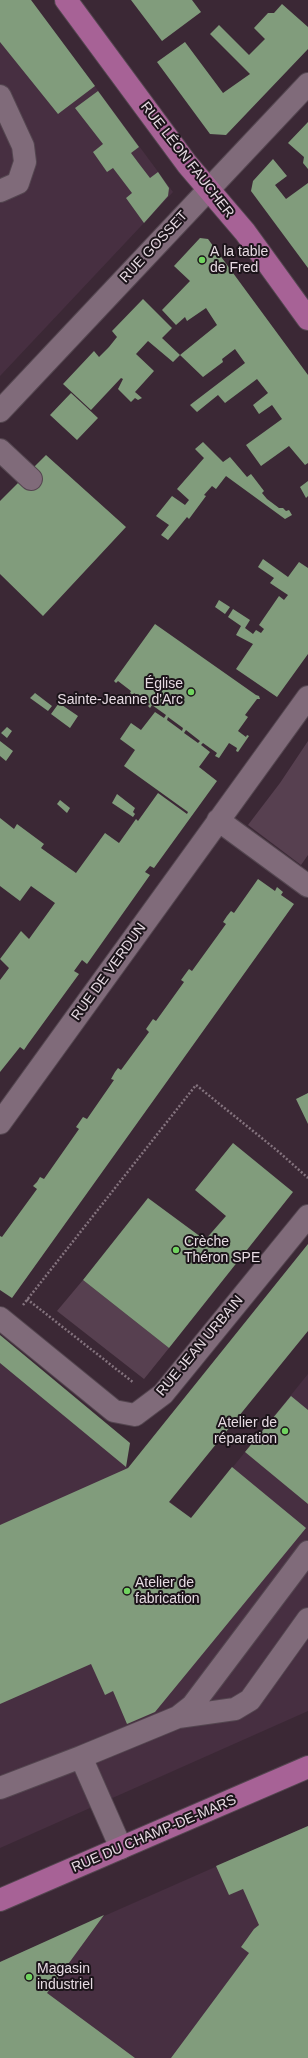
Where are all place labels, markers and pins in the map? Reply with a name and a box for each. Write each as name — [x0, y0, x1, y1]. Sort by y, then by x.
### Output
place label: A la table de Fred — [210, 244, 268, 276]
marker: A la table de Fred — [197, 255, 207, 265]
place label: Église Sainte-Jeanne d'Arc — [57, 676, 183, 708]
marker: Église Sainte-Jeanne d'Arc — [186, 687, 196, 697]
place label: Crèche Théron SPE — [184, 1234, 260, 1266]
marker: Crèche Théron SPE — [171, 1245, 181, 1255]
place label: Atelier de réparation — [214, 1415, 277, 1448]
marker: Atelier de réparation — [280, 1426, 290, 1436]
place label: Atelier de fabrication — [135, 1575, 200, 1608]
marker: Atelier de fabrication — [122, 1586, 132, 1596]
place label: Magasin industriel — [37, 1961, 93, 1994]
marker: Magasin industriel — [24, 1972, 34, 1982]

